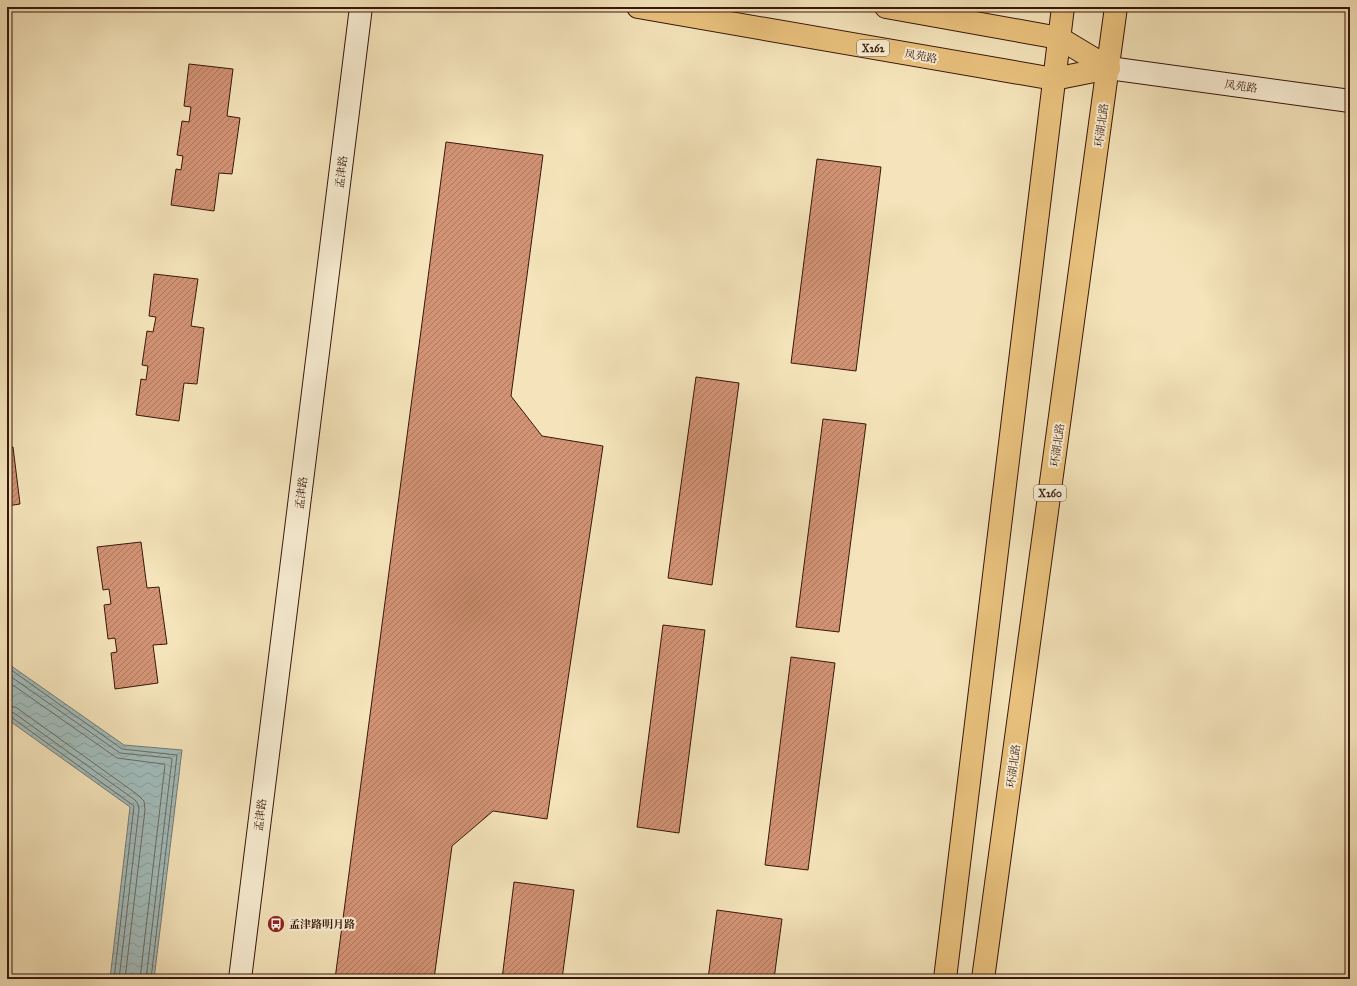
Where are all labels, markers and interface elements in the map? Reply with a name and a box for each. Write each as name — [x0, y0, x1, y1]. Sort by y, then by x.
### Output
road number: X262 — [857, 40, 889, 56]
street label: 凤苑路 — [904, 47, 938, 66]
street label: 凤苑路 — [1224, 78, 1258, 95]
street label: 环湖北路 — [1092, 102, 1111, 148]
street label: 孟津路 — [333, 155, 350, 189]
street label: 环湖北路 — [1048, 422, 1067, 468]
street label: 孟津路 — [293, 476, 310, 510]
road number: X260 — [1034, 485, 1066, 501]
street label: 环湖北路 — [1004, 743, 1023, 789]
street label: 孟津路 — [252, 798, 269, 832]
bus stop icon: 孟津路明月路 — [266, 914, 286, 934]
place label: 孟津路明月路 — [289, 918, 355, 931]

